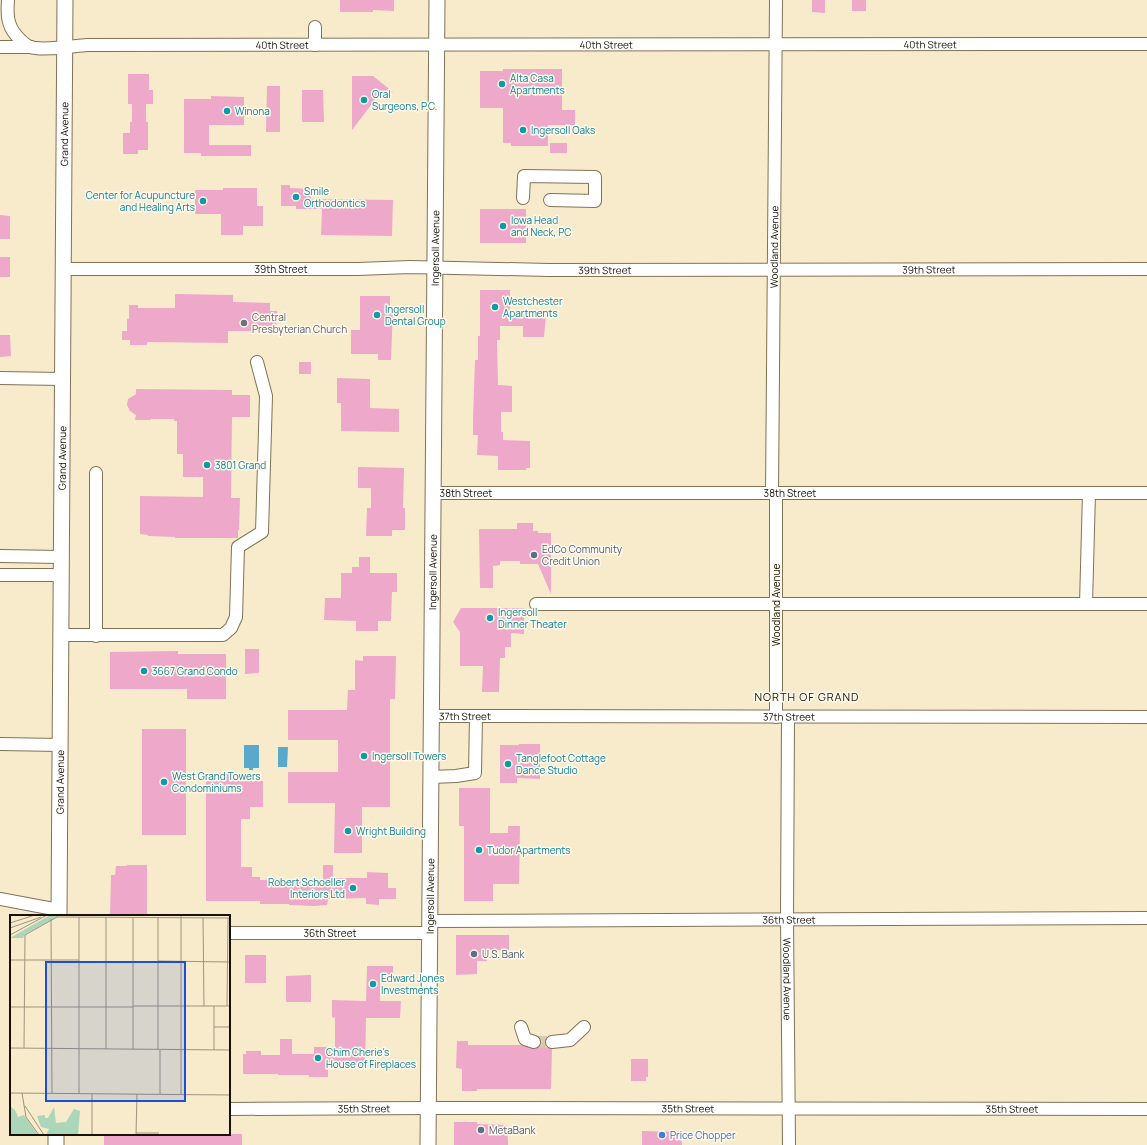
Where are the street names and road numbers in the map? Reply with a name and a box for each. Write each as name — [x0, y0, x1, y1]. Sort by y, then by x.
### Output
street label: 40th Street — [579, 37, 633, 52]
street label: 40th Street — [903, 37, 957, 51]
street label: 40th Street — [255, 38, 309, 52]
street label: Grand Avenue — [57, 102, 71, 166]
street label: Woodland Avenue — [767, 205, 781, 288]
street label: Ingersoll Avenue — [428, 210, 442, 286]
street label: 39th Street — [254, 262, 308, 276]
street label: 39th Street — [902, 262, 956, 276]
street label: 39th Street — [578, 263, 632, 277]
street label: Grand Avenue — [55, 426, 69, 490]
street label: 38th Street — [440, 486, 492, 500]
street label: 38th Street — [764, 486, 816, 500]
street label: Ingersoll Avenue — [425, 534, 440, 610]
street label: Woodland Avenue — [769, 564, 783, 646]
street label: 37th Street — [439, 709, 491, 723]
street label: 37th Street — [763, 709, 815, 724]
street label: Grand Avenue — [53, 750, 67, 814]
street label: Ingersoll Avenue — [423, 858, 437, 934]
street label: 36th Street — [762, 912, 816, 927]
street label: 36th Street — [303, 926, 357, 940]
street label: Woodland Avenue — [780, 938, 795, 1021]
street label: 35th Street — [338, 1101, 390, 1115]
street label: 35th Street — [662, 1101, 714, 1115]
street label: 35th Street — [986, 1102, 1038, 1116]

